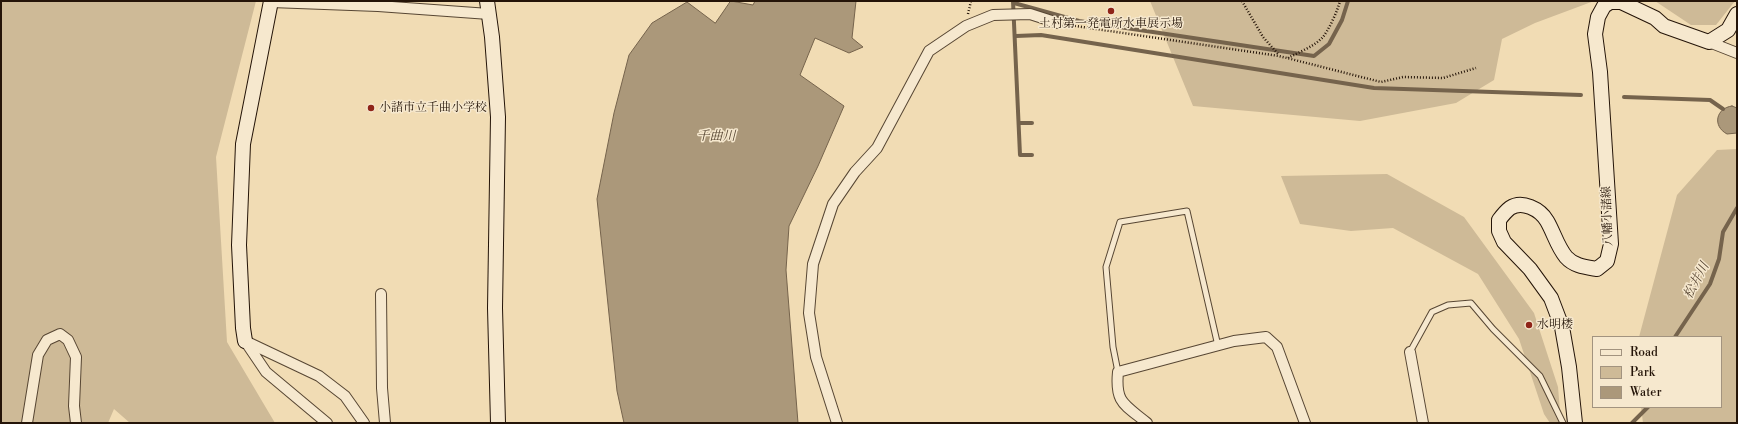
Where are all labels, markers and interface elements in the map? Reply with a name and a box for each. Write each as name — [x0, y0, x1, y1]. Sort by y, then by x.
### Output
marker: 土村第一発電所水車展示場 — [1106, 6, 1116, 16]
place label: 土村第一発電所水車展示場 — [1039, 17, 1183, 31]
place label: 小諸市立千曲小学校 — [379, 101, 487, 115]
marker: 小諸市立千曲小学校 — [366, 103, 376, 113]
water label: 千曲川 — [697, 129, 735, 145]
street label: 八幡小諸線 — [1600, 186, 1616, 246]
water label: 松井川 — [1681, 260, 1713, 302]
place label: 水明楼 — [1537, 318, 1573, 332]
marker: 水明楼 — [1524, 320, 1534, 330]
legend — [1592, 336, 1722, 408]
text: Road — [1630, 345, 1658, 360]
text: Park — [1630, 365, 1655, 380]
text: Water — [1630, 385, 1662, 400]

